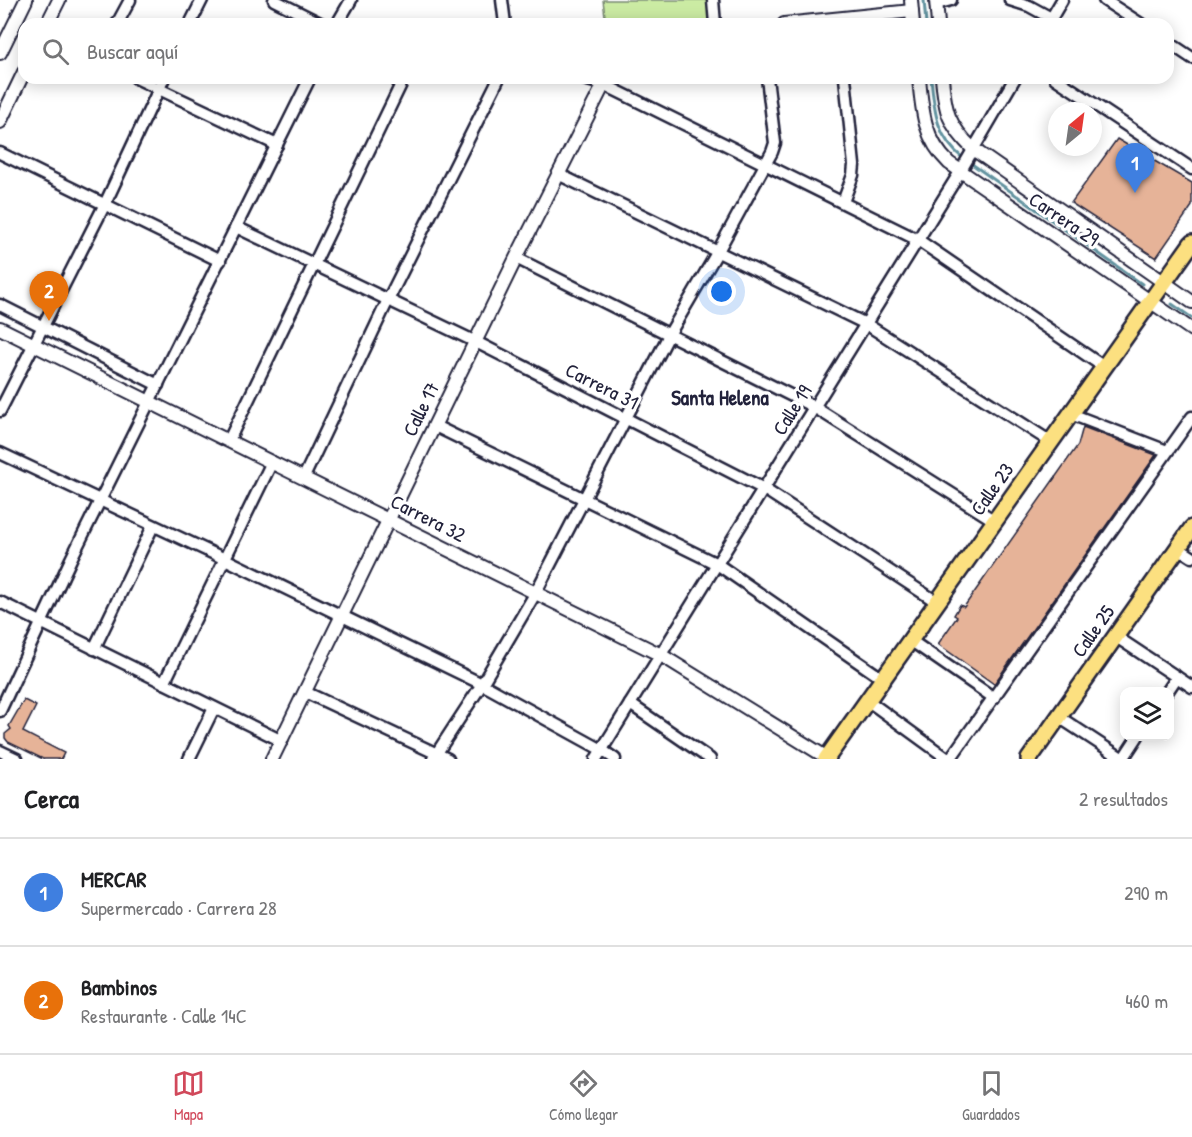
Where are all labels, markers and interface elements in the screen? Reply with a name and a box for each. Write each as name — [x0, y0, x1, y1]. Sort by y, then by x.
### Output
search box — [18, 18, 1174, 84]
icon: search — [39, 35, 72, 68]
text: Buscar aquí — [87, 36, 179, 66]
north arrow — [1048, 102, 1102, 156]
pin: 1 — [1116, 144, 1154, 193]
street label: Carrera 29 — [1024, 185, 1105, 252]
pin: 2 — [29, 272, 68, 321]
your location — [707, 277, 736, 306]
street label: Carrera 31 — [561, 356, 643, 415]
street label: Calle 17 — [396, 377, 445, 440]
street label: Calle 19 — [766, 379, 817, 440]
district label: Santa Helena — [671, 383, 770, 412]
street label: Calle 23 — [964, 457, 1019, 520]
street label: Carrera 32 — [386, 487, 471, 548]
street label: Calle 25 — [1065, 599, 1121, 662]
map controls — [1120, 687, 1174, 741]
button: layers — [1120, 687, 1174, 741]
text: Cerca — [24, 781, 79, 816]
text: 2 resultados — [1079, 785, 1168, 812]
text: MERCAR — [81, 864, 147, 894]
text: 1 — [40, 879, 47, 906]
text: 290 m — [1124, 879, 1168, 906]
text: Supermercado · Carrera 28 — [81, 894, 277, 921]
text: Bambinos — [81, 972, 157, 1002]
text: 2 — [39, 987, 48, 1014]
text: 460 m — [1125, 987, 1168, 1014]
text: Restaurante · Calle 14C — [81, 1002, 247, 1029]
tab: Mapa — [172, 1067, 205, 1125]
tab: Cómo llegar — [549, 1067, 618, 1125]
tab: Guardados — [962, 1067, 1020, 1125]

